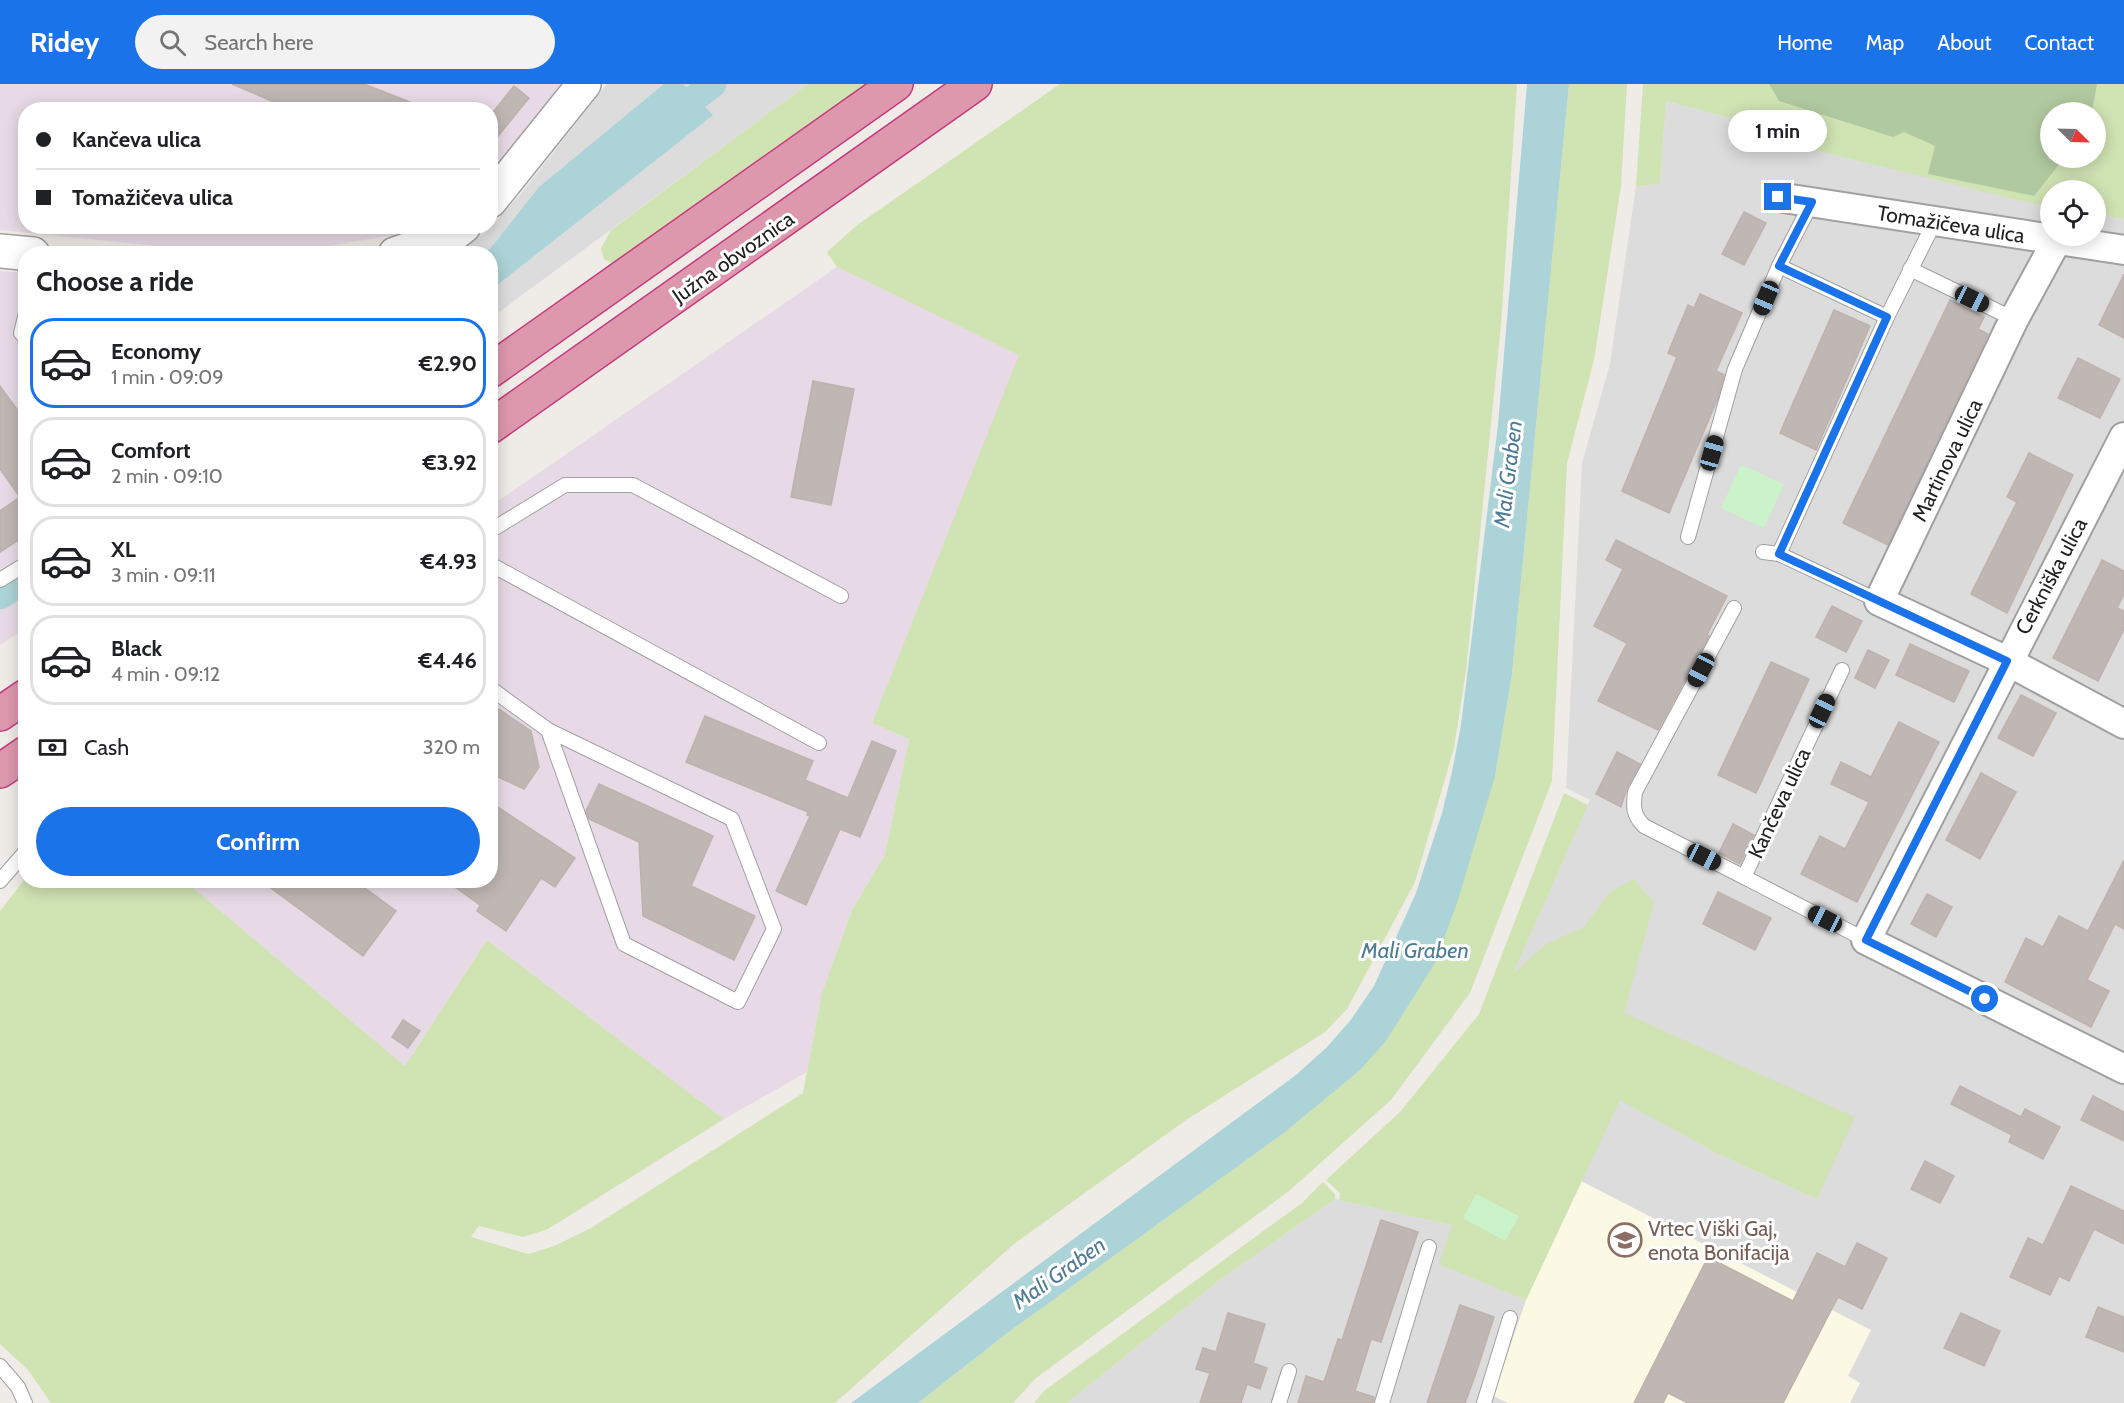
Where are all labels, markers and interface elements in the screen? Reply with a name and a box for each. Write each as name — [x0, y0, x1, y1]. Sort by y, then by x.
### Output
search box — [135, 15, 555, 69]
text: Ridey — [30, 25, 99, 59]
icon: search — [156, 26, 189, 59]
text: Search here — [204, 29, 314, 56]
text: Home — [1777, 30, 1833, 55]
text: Map — [1866, 30, 1904, 55]
text: About — [1937, 30, 1991, 55]
text: Contact — [2024, 30, 2094, 55]
north arrow — [2040, 102, 2106, 168]
map controls — [2040, 102, 2106, 246]
callout: 1 min — [1728, 110, 1828, 152]
text: 1 min — [1755, 119, 1800, 143]
text: Kančeva ulica — [72, 126, 201, 153]
button: locate — [2040, 180, 2106, 246]
route end — [1764, 183, 1791, 210]
text: Tomažičeva ulica — [72, 184, 233, 211]
street label: Tomažičeva ulica — [1875, 200, 2027, 248]
street label: Južna obvoznica — [667, 206, 799, 309]
text: Choose a ride — [36, 265, 194, 298]
car — [1751, 278, 1781, 318]
car — [1952, 283, 1992, 315]
icon: car — [39, 336, 93, 390]
text: Economy — [111, 338, 201, 365]
text: €2.90 — [419, 350, 477, 377]
text: 1 min · 09:09 — [111, 365, 224, 389]
street label: Martinova ulica — [1907, 395, 1987, 525]
water label: Mali Graben — [1488, 419, 1528, 530]
car — [1698, 433, 1726, 473]
icon: car — [39, 435, 93, 489]
text: Comfort — [111, 437, 190, 464]
text: €3.92 — [422, 449, 477, 476]
text: 2 min · 09:10 — [111, 464, 223, 488]
street label: Cerkniška ulica — [2010, 513, 2092, 639]
icon: car — [39, 534, 93, 588]
text: XL — [111, 536, 136, 563]
text: €4.93 — [420, 548, 477, 575]
text: 3 min · 09:11 — [111, 563, 216, 587]
icon: car — [39, 633, 93, 687]
text: Black — [111, 635, 162, 662]
text: €4.46 — [418, 647, 477, 674]
car — [1685, 650, 1717, 690]
text: 4 min · 09:12 — [111, 662, 220, 686]
car — [1806, 691, 1838, 731]
icon: cash — [36, 731, 69, 764]
text: Cash — [84, 734, 129, 761]
text: 320 m — [423, 735, 480, 759]
street label: Kančeva ulica — [1743, 744, 1815, 862]
button: Confirm — [36, 807, 480, 876]
car — [1684, 841, 1724, 873]
car — [1805, 903, 1845, 935]
water label: Mali Graben — [1360, 937, 1469, 964]
route start — [1971, 985, 1998, 1012]
place label: Vrtec Viški Gaj, enota Bonifacija — [1648, 1216, 1790, 1266]
school or university icon: Vrtec Viški Gaj, enota Bonifacija — [1607, 1222, 1643, 1258]
water label: Mali Graben — [1006, 1231, 1111, 1315]

